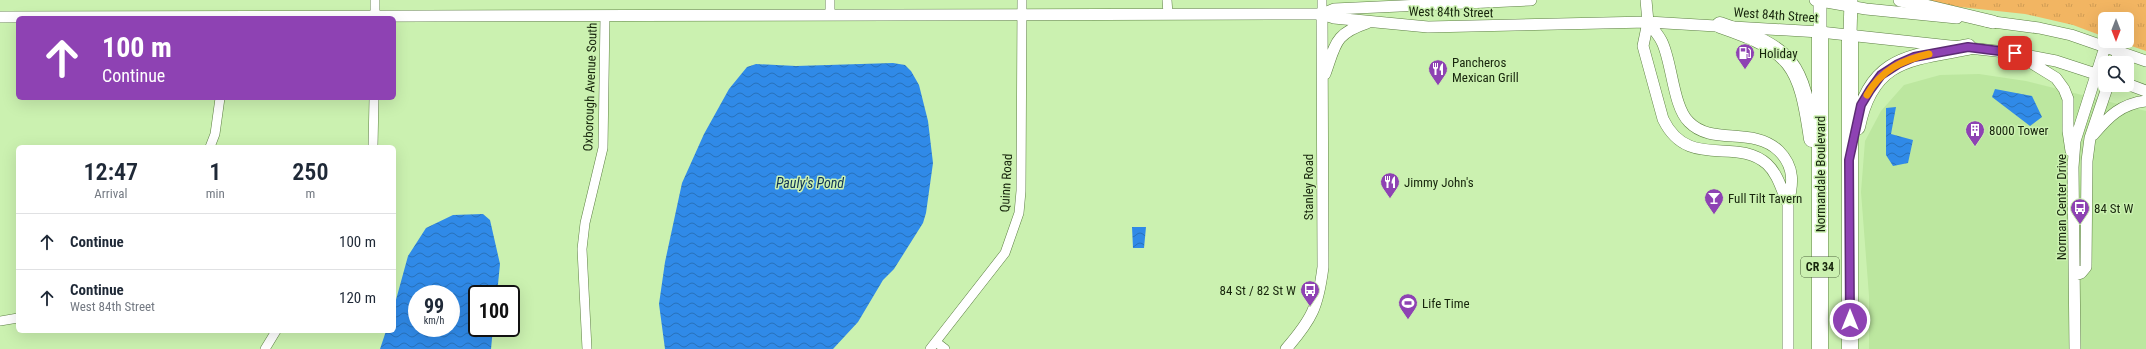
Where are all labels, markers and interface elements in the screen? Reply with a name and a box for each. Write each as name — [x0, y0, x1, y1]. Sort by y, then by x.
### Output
street label: West 84th Street — [1408, 4, 1494, 20]
street label: West 84th Street — [1733, 5, 1819, 25]
north arrow — [2098, 12, 2134, 48]
map controls — [2098, 12, 2134, 92]
street label: Oxborough Avenue South — [580, 22, 600, 152]
text: 100 m — [102, 31, 172, 64]
icon: ahead — [36, 32, 88, 84]
pin — [1998, 36, 2032, 70]
fuel station icon: Holiday — [1734, 42, 1756, 70]
icon: arrive — [2004, 42, 2026, 64]
place label: Holiday — [1759, 46, 1798, 61]
place label: Pancheros Mexican Grill — [1452, 55, 1519, 85]
button: search — [2098, 56, 2134, 92]
restaurant icon: Pancheros Mexican Grill — [1427, 58, 1449, 86]
text: Continue — [102, 65, 165, 86]
street label: Normandale Boulevard — [1813, 116, 1828, 232]
building icon: 8000 Tower — [1964, 119, 1986, 147]
place label: 8000 Tower — [1989, 123, 2049, 138]
street label: Quinn Road — [997, 153, 1015, 213]
street label: Stanley Road — [1301, 154, 1316, 220]
street label: Norman Center Drive — [2054, 154, 2069, 260]
text: 12:47 — [84, 158, 138, 186]
text: 1 — [209, 158, 221, 186]
text: 250 — [292, 158, 328, 186]
restaurant icon: Jimmy John's — [1379, 171, 1401, 199]
water label: Pauly's Pond — [776, 175, 844, 191]
place label: Jimmy John's — [1404, 175, 1474, 190]
text: Arrival — [94, 186, 127, 201]
text: min — [206, 186, 225, 201]
text: m — [305, 186, 315, 201]
bar icon: Full Tilt Tavern — [1703, 187, 1725, 215]
place label: Full Tilt Tavern — [1728, 191, 1802, 206]
bus stop icon: 84 St W — [2069, 197, 2091, 225]
place label: 84 St W — [2094, 201, 2133, 216]
icon: ahead — [36, 231, 58, 253]
text: Continue — [70, 233, 124, 251]
text: 100 m — [339, 233, 376, 251]
road number: CR 34 — [1801, 257, 1839, 277]
bus stop icon: 84 St / 82 St W — [1299, 279, 1321, 307]
text: Continue — [70, 281, 124, 299]
place label: 84 St / 82 St W — [1220, 283, 1296, 298]
speed limit sign: 100 — [468, 285, 520, 337]
icon: ahead — [36, 287, 58, 309]
text: 120 m — [339, 289, 376, 307]
sports icon: Life Time — [1397, 292, 1419, 320]
text: 99 — [424, 294, 444, 318]
place label: Life Time — [1422, 296, 1470, 311]
text: West 84th Street — [70, 299, 155, 314]
position arrow — [1829, 299, 1871, 341]
text: km/h — [424, 315, 444, 326]

